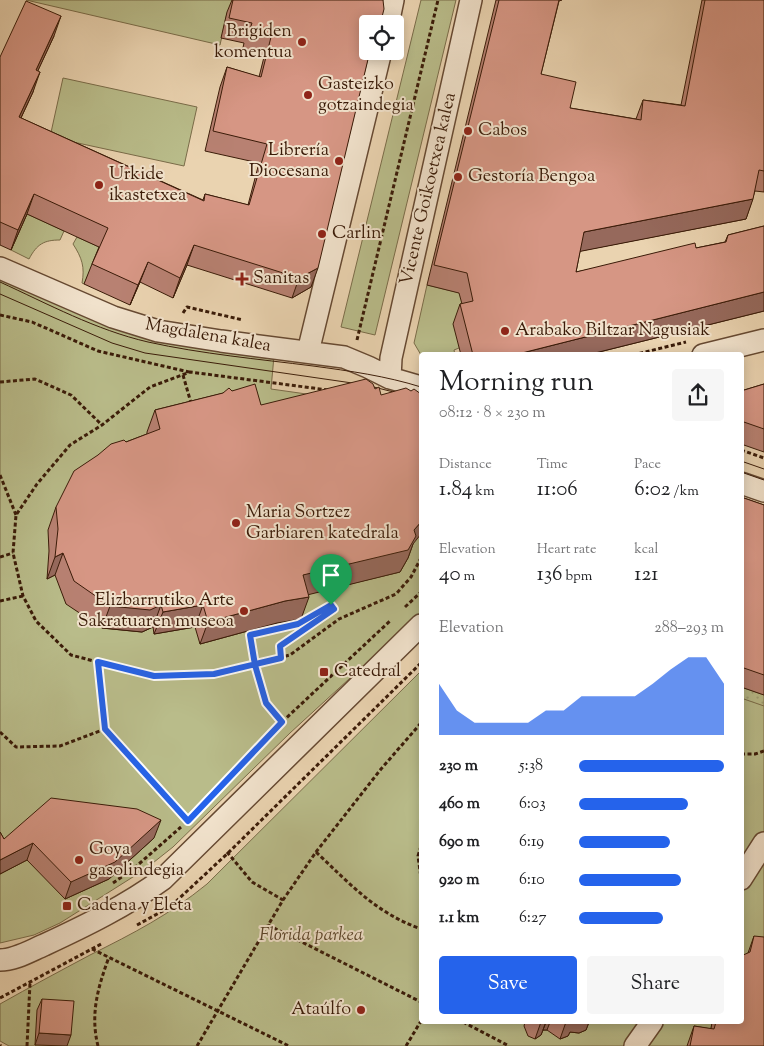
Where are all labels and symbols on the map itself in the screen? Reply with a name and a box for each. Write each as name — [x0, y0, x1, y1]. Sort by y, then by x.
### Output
place label: Brigiden komentua — [214, 19, 292, 66]
marker: Brigiden komentua — [296, 36, 308, 48]
place label: Gasteizko gotzaindegia — [318, 72, 414, 119]
marker: Gasteizko gotzaindegia — [302, 89, 314, 101]
street label: Vicente Goikoetxea kalea — [394, 90, 464, 288]
place label: Cabos — [478, 118, 527, 144]
marker: Cabos — [462, 125, 474, 137]
place label: Librería Diocesana — [249, 138, 329, 185]
marker: Librería Diocesana — [333, 155, 345, 167]
place label: Urkide ikastetxea — [109, 162, 186, 209]
place label: Gestoría Bengoa — [468, 164, 595, 190]
marker: Gestoría Bengoa — [452, 171, 464, 183]
marker: Urkide ikastetxea — [93, 179, 105, 191]
place label: Carlin — [332, 221, 382, 247]
marker: Carlin — [316, 228, 328, 240]
place label: Sanitas — [253, 266, 309, 292]
marker: Sanitas — [235, 272, 249, 286]
street label: Magdalena kalea — [143, 312, 273, 360]
place label: Arabako Biltzar Nagusiak — [515, 318, 710, 344]
marker: Arabako Biltzar Nagusiak — [499, 325, 511, 337]
place label: Maria Sortzez Garbiaren katedrala — [246, 500, 399, 547]
marker: Maria Sortzez Garbiaren katedrala — [230, 517, 242, 529]
pin — [310, 554, 352, 605]
place label: Elizbarrutiko Arte Sakratuaren museoa — [78, 588, 234, 635]
marker: Elizbarrutiko Arte Sakratuaren museoa — [238, 605, 250, 617]
place label: Catedral — [334, 659, 401, 685]
marker: Catedral — [318, 666, 330, 678]
place label: Goya gasolindegia — [89, 837, 184, 884]
marker: Goya gasolindegia — [73, 854, 85, 866]
place label: Cadena y Eleta — [77, 893, 192, 919]
marker: Cadena y Eleta — [61, 900, 73, 912]
park label: Florida parkea — [259, 923, 363, 949]
place label: Ataúlfo — [291, 997, 351, 1023]
marker: Ataúlfo — [355, 1004, 367, 1016]

